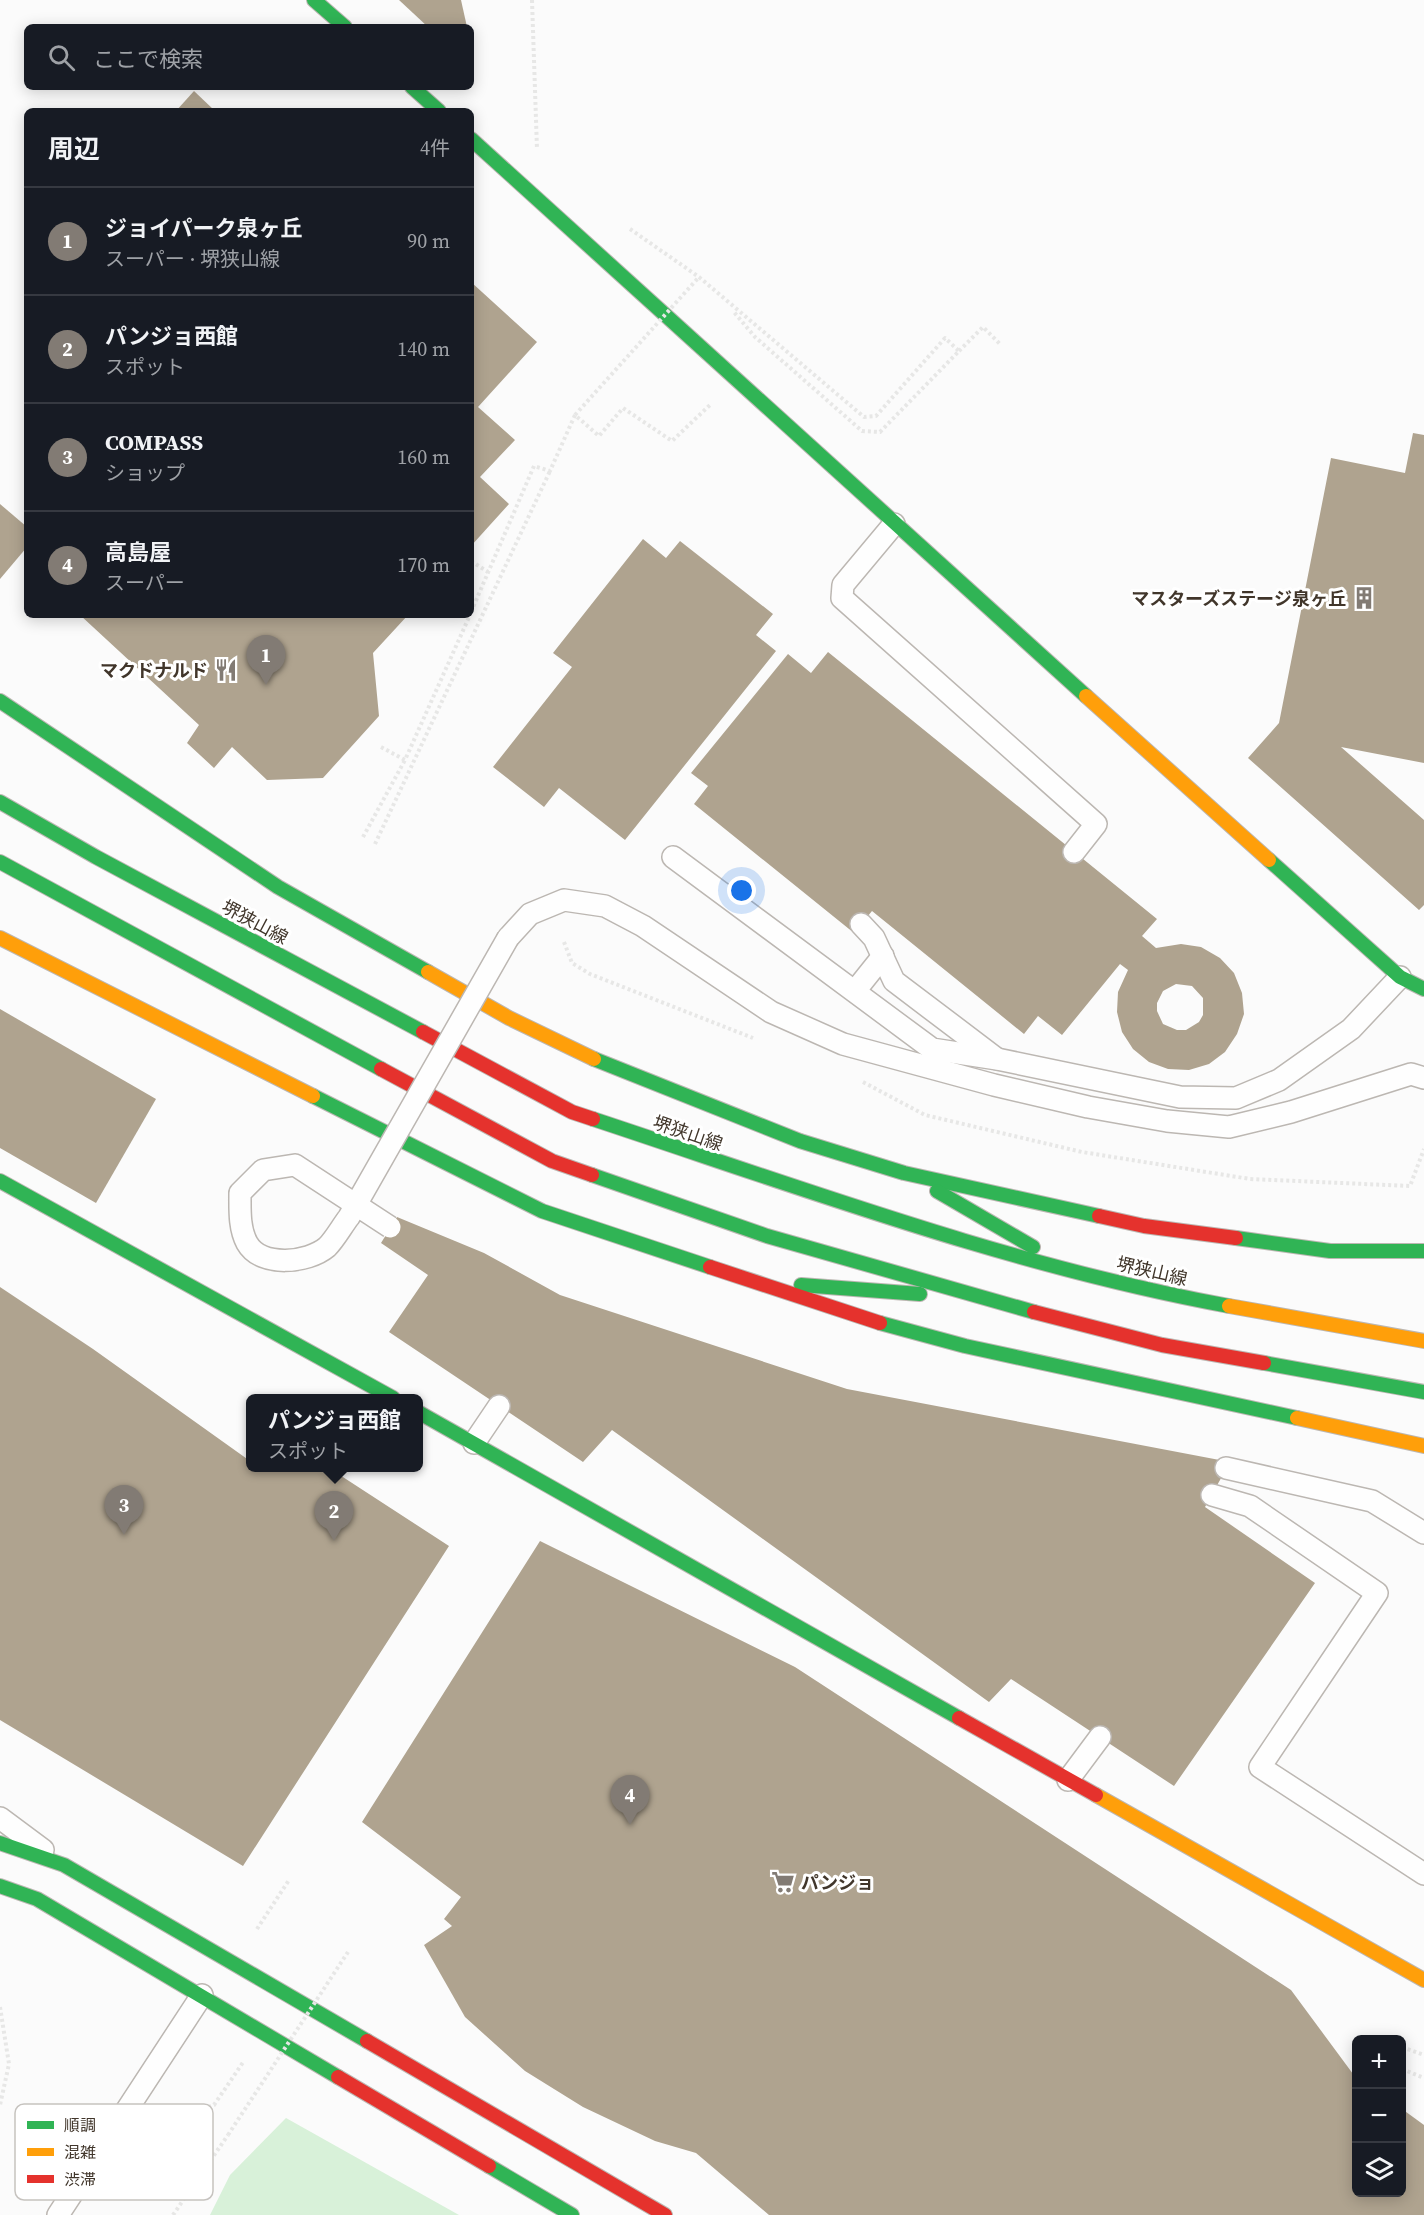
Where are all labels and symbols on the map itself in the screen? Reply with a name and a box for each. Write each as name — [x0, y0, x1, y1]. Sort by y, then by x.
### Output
building icon: マスターズステージ泉ヶ丘 — [1351, 585, 1377, 611]
place label: マスターズステージ泉ヶ丘 — [1131, 586, 1346, 611]
pin: 1 — [246, 636, 286, 685]
restaurant icon: マクドナルド — [213, 657, 239, 683]
place label: マクドナルド — [100, 658, 208, 683]
your location — [727, 876, 756, 905]
street label: 堺狭山線 — [217, 894, 293, 950]
street label: 堺狭山線 — [650, 1109, 726, 1157]
street label: 堺狭山線 — [1114, 1251, 1190, 1291]
pin: 3 — [104, 1486, 144, 1535]
pin: 2 — [314, 1492, 354, 1541]
pin: 4 — [610, 1776, 650, 1825]
supermarket icon: パンジョ — [770, 1869, 796, 1895]
place label: パンジョ — [801, 1870, 874, 1895]
legend — [15, 2104, 213, 2200]
text: 順調 — [64, 2114, 96, 2136]
text: 混雑 — [64, 2141, 96, 2163]
text: 渋滞 — [64, 2168, 96, 2190]

